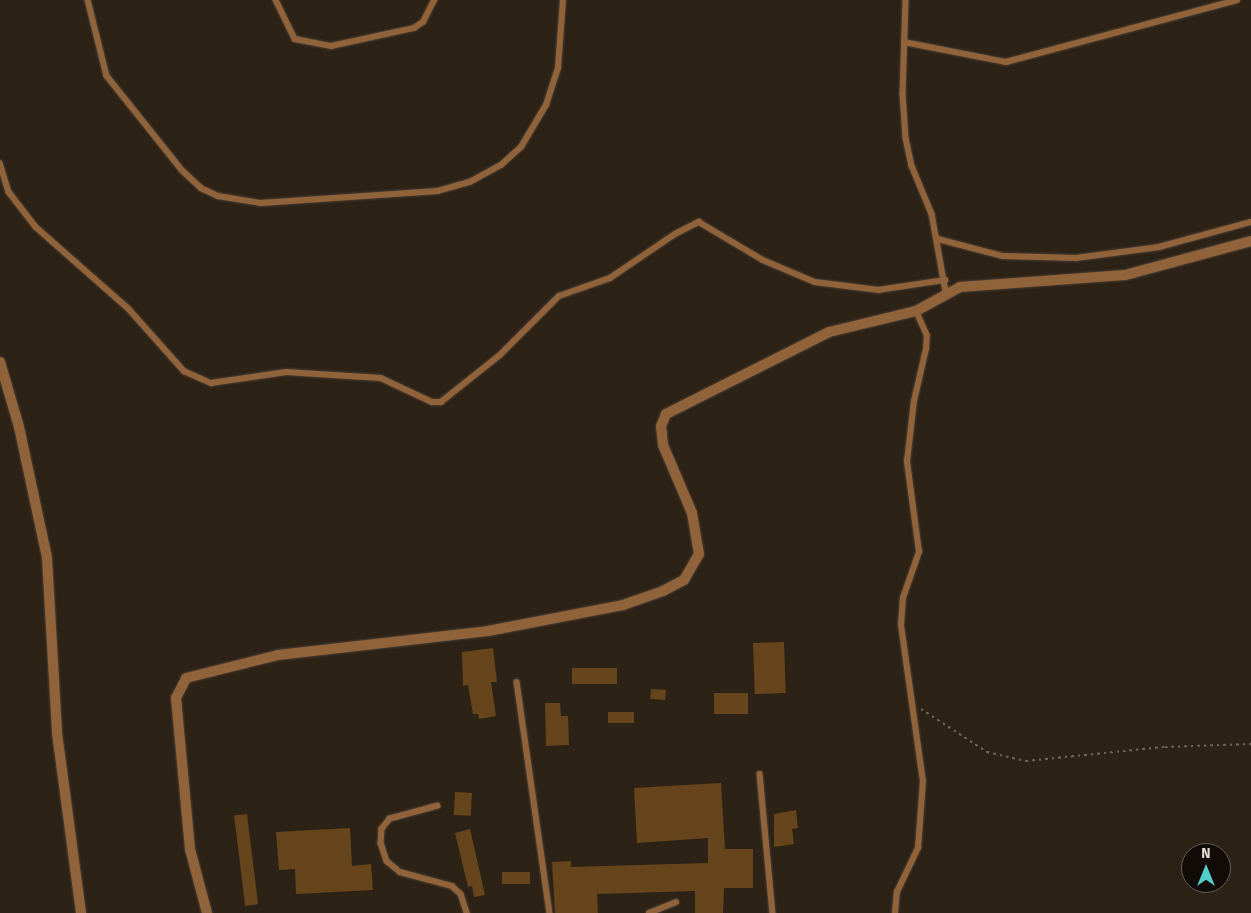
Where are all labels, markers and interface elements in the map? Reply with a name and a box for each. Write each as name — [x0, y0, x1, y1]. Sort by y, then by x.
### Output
north arrow — [1181, 843, 1231, 893]
text: N — [1201, 845, 1211, 862]

